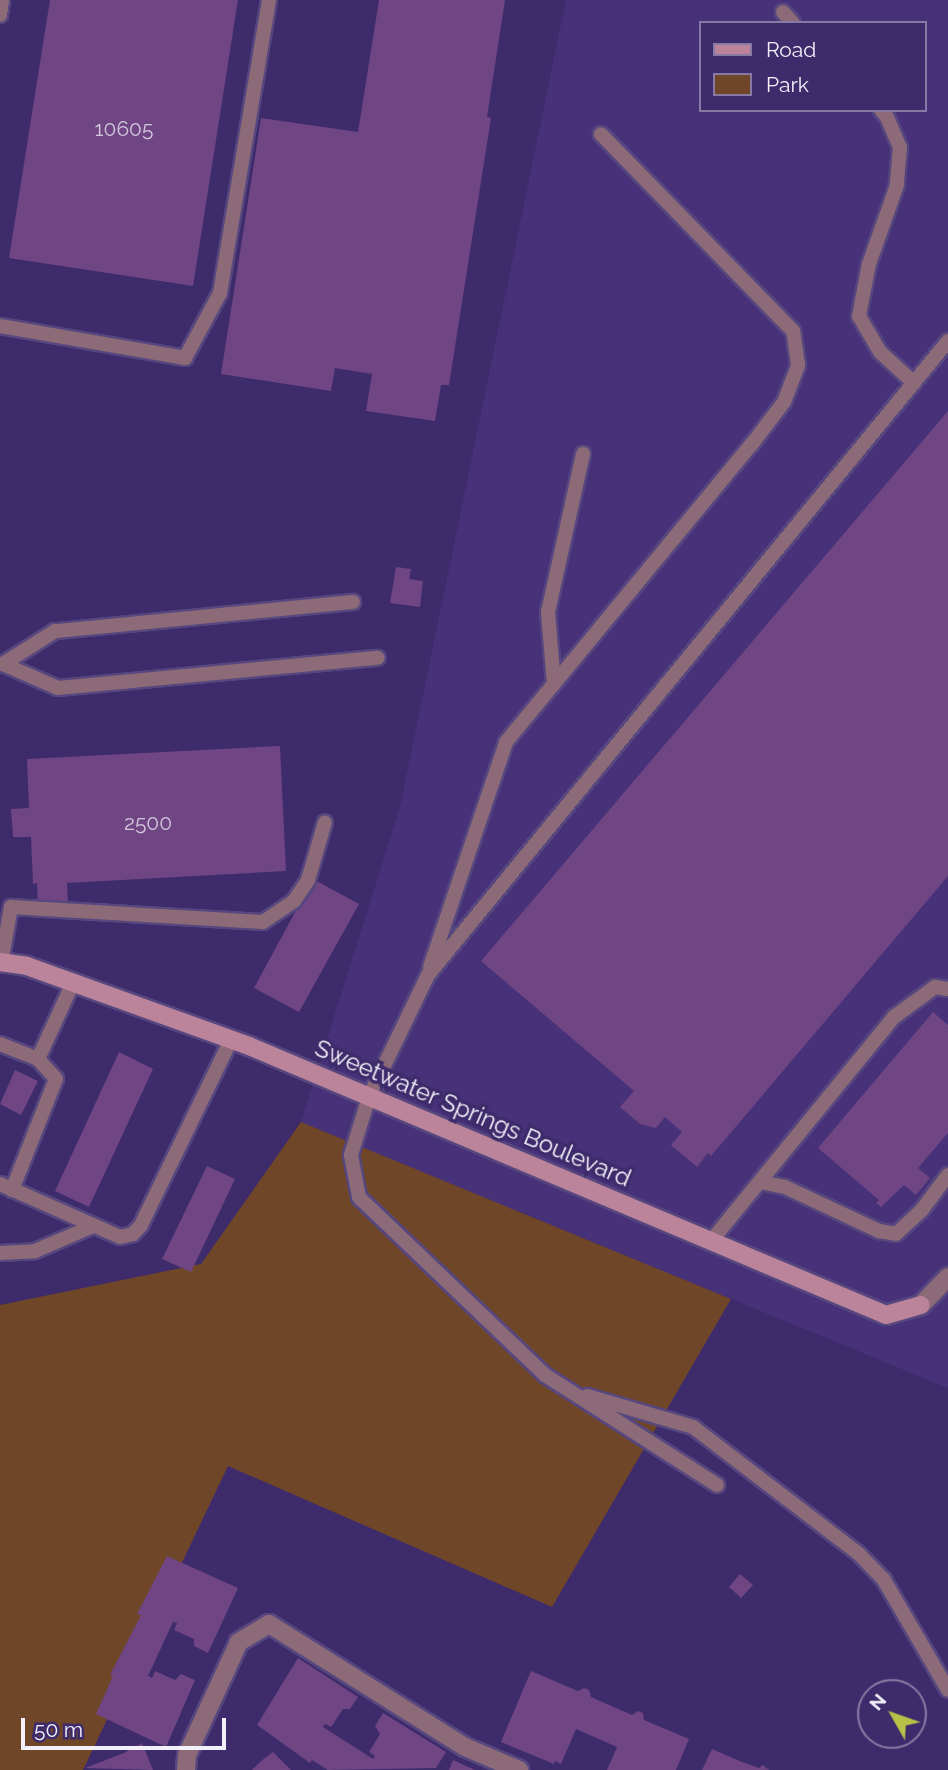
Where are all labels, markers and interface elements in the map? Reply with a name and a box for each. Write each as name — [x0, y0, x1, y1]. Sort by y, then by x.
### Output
legend — [699, 21, 927, 112]
text: Road — [766, 37, 816, 62]
text: Park — [766, 72, 809, 97]
house number: 10605 — [95, 116, 153, 142]
house number: 2500 — [124, 810, 172, 836]
street label: Sweetwater Springs Boulevard — [310, 1033, 636, 1193]
north arrow — [857, 1679, 927, 1749]
text: N — [864, 1689, 891, 1714]
scale bar — [24, 1704, 229, 1748]
text: 50 m — [34, 1717, 83, 1742]

